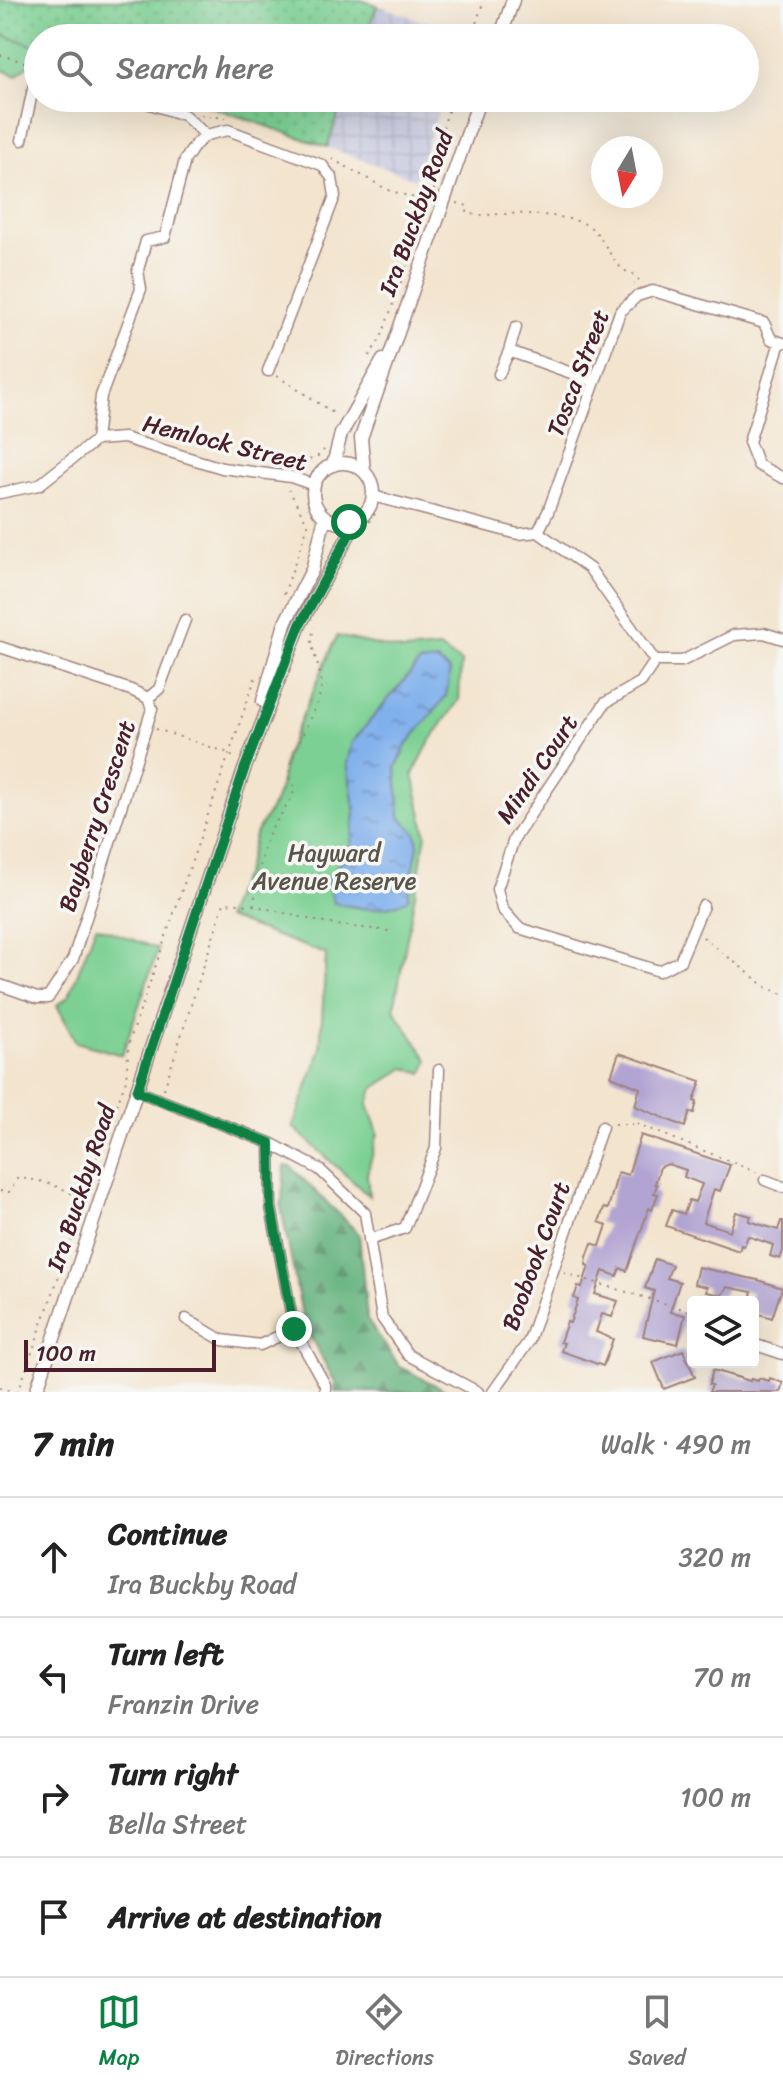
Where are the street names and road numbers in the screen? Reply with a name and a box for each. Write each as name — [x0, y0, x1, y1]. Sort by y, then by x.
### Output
street label: Ira Buckby Road — [366, 123, 466, 303]
street label: Tosca Street — [534, 303, 622, 443]
street label: Hemlock Street — [138, 402, 312, 484]
street label: Mindi Court — [485, 706, 589, 832]
street label: Bayberry Crescent — [46, 715, 148, 917]
street label: Ira Buckby Road — [34, 1098, 128, 1278]
street label: Boobook Court — [490, 1175, 582, 1337]

